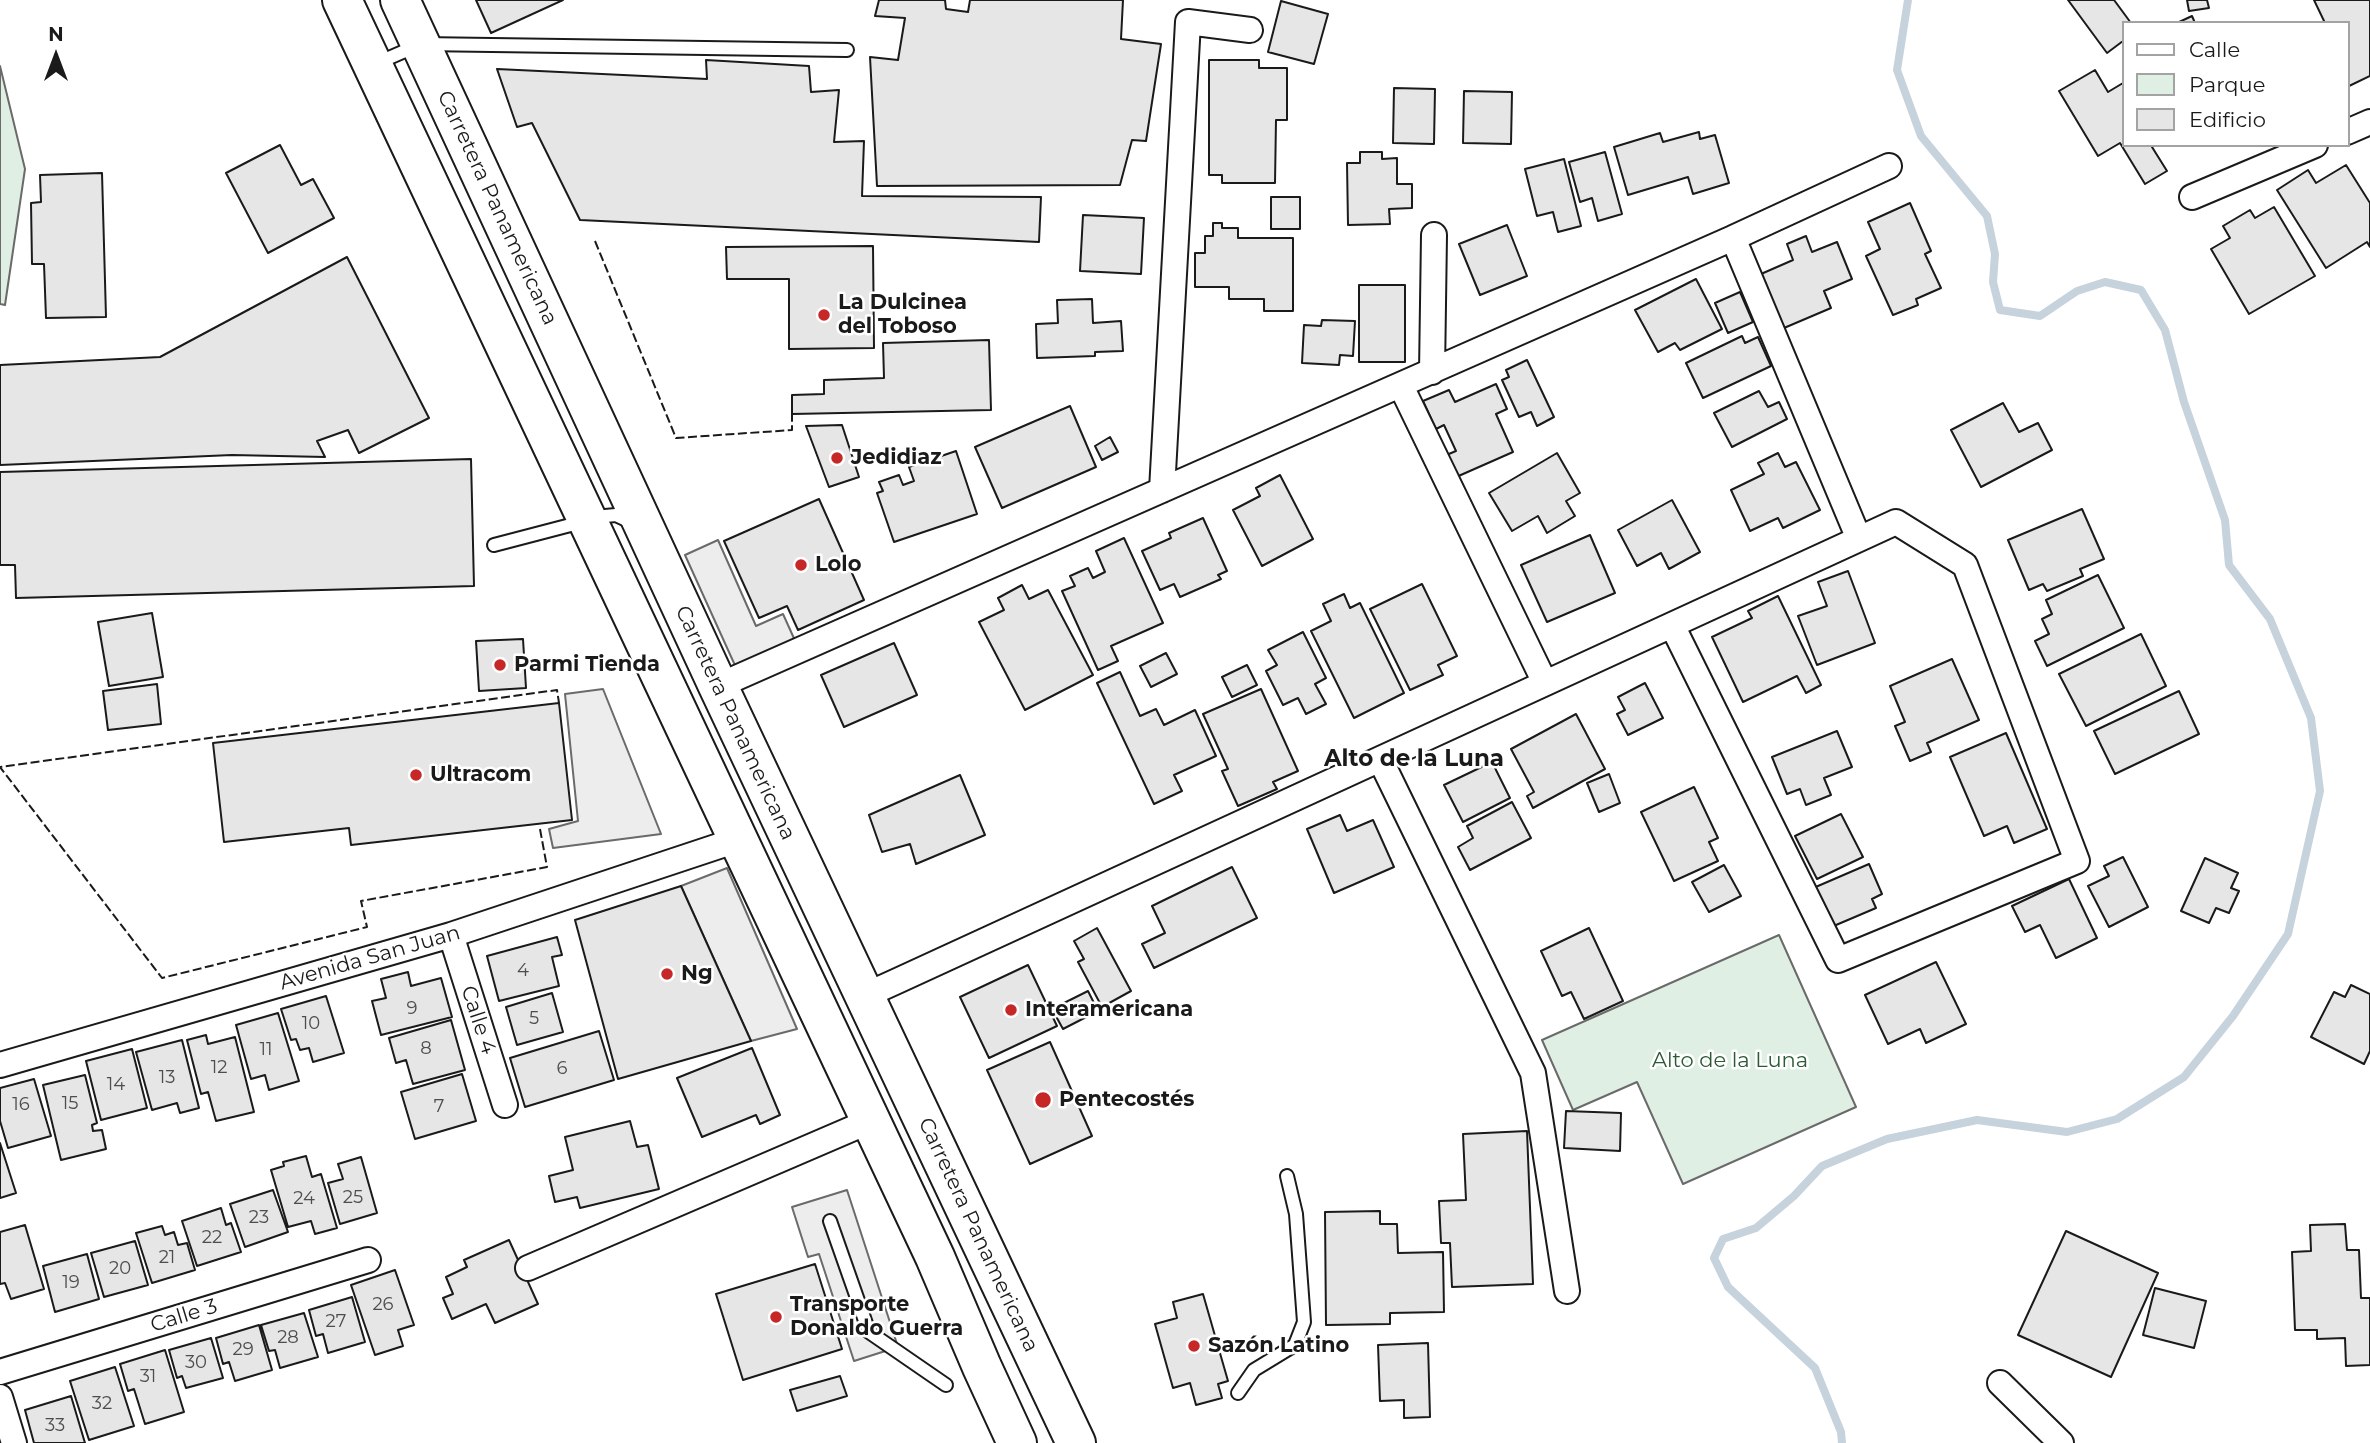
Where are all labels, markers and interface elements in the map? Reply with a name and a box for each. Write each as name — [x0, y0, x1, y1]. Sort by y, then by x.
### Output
north arrow — [21, 21, 91, 91]
legend — [2122, 21, 2349, 147]
text: N — [48, 23, 64, 46]
text: Calle — [2189, 37, 2240, 62]
text: Parque — [2189, 72, 2265, 97]
street label: Carretera Panamericana — [432, 87, 562, 329]
text: Edificio — [2189, 107, 2266, 132]
place label: La Dulcinea del Toboso — [838, 290, 967, 340]
marker: La Dulcinea del Toboso — [816, 307, 832, 323]
place label: Jedidiaz — [851, 445, 942, 471]
marker: Jedidiaz — [829, 450, 845, 466]
place label: Lolo — [815, 552, 861, 578]
marker: Lolo — [793, 557, 809, 573]
street label: Carretera Panamericana — [670, 602, 800, 844]
place label: Parmi Tienda — [514, 652, 660, 678]
marker: Parmi Tienda — [492, 657, 508, 673]
district label: Alto de la Luna — [1324, 745, 1504, 773]
place label: Ultracom — [430, 762, 531, 788]
marker: Ultracom — [408, 767, 424, 783]
street label: Avenida San Juan — [277, 920, 463, 996]
house number: 4 — [517, 960, 529, 982]
place label: Ng — [681, 961, 713, 987]
marker: Ng — [659, 966, 675, 982]
street label: Calle 4 — [455, 983, 501, 1057]
place label: Interamericana — [1025, 997, 1193, 1023]
house number: 9 — [407, 998, 417, 1020]
marker: Interamericana — [1003, 1002, 1019, 1018]
house number: 5 — [529, 1008, 539, 1030]
house number: 10 — [302, 1013, 320, 1035]
house number: 8 — [420, 1038, 432, 1060]
house number: 11 — [260, 1039, 272, 1061]
park label: Alto de la Luna — [1652, 1048, 1808, 1074]
house number: 12 — [211, 1057, 227, 1079]
house number: 6 — [557, 1058, 567, 1080]
house number: 13 — [159, 1067, 175, 1089]
house number: 14 — [107, 1074, 125, 1096]
place label: Pentecostés — [1059, 1087, 1194, 1113]
marker: Pentecostés — [1033, 1090, 1053, 1110]
house number: 15 — [62, 1093, 78, 1115]
house number: 16 — [12, 1094, 30, 1116]
house number: 7 — [434, 1096, 444, 1118]
street label: Carretera Panamericana — [913, 1114, 1043, 1356]
house number: 25 — [343, 1187, 363, 1209]
house number: 24 — [293, 1188, 315, 1210]
house number: 23 — [249, 1207, 269, 1229]
house number: 22 — [202, 1227, 222, 1249]
house number: 21 — [159, 1247, 175, 1269]
house number: 20 — [109, 1258, 131, 1280]
house number: 19 — [62, 1272, 80, 1294]
place label: Transporte Donaldo Guerra — [790, 1292, 963, 1342]
street label: Calle 3 — [148, 1294, 220, 1338]
house number: 26 — [372, 1294, 394, 1316]
marker: Transporte Donaldo Guerra — [768, 1309, 784, 1325]
house number: 27 — [326, 1311, 346, 1333]
house number: 28 — [277, 1327, 299, 1349]
place label: Sazón Latino — [1208, 1333, 1349, 1359]
marker: Sazón Latino — [1186, 1338, 1202, 1354]
house number: 29 — [232, 1339, 254, 1361]
house number: 30 — [185, 1352, 207, 1374]
house number: 31 — [140, 1366, 156, 1388]
house number: 32 — [92, 1393, 112, 1415]
house number: 33 — [45, 1415, 65, 1437]

